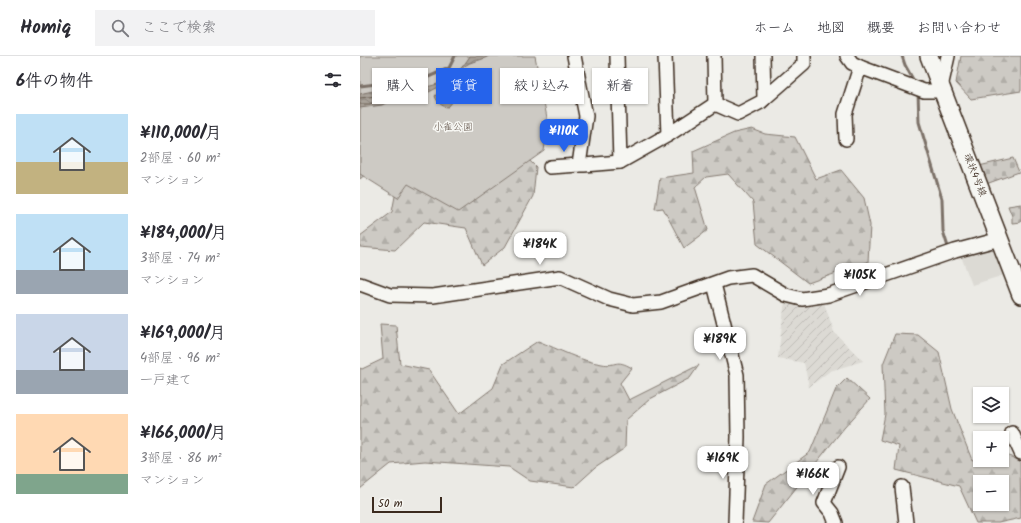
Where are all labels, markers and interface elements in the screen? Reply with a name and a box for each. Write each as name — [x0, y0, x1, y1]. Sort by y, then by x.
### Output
search box — [95, 10, 375, 46]
text: Homiq — [20, 13, 71, 43]
text: ここで検索 — [141, 16, 216, 40]
icon: search — [109, 17, 131, 39]
text: ホーム — [754, 17, 795, 39]
text: 地図 — [817, 17, 845, 39]
text: 概要 — [867, 17, 895, 39]
text: お問い合わせ — [917, 17, 1001, 39]
text: 6件の物件 — [16, 68, 93, 95]
chip: 購入 — [372, 68, 428, 104]
chip: 賃貸 — [436, 68, 492, 104]
chip: 絞り込み — [500, 68, 584, 104]
chip: 新着 — [592, 68, 648, 104]
icon: filters — [322, 69, 344, 91]
park label: 小雀公園 — [433, 119, 473, 135]
pin: ¥110K — [536, 119, 592, 153]
text: ¥110,000/月 — [140, 120, 222, 147]
text: ¥110K — [549, 121, 579, 142]
icon: home — [48, 130, 96, 178]
text: 2部屋 · 60 m² — [140, 148, 220, 169]
street label: 環状4号線 — [959, 151, 991, 199]
text: マンション — [140, 170, 204, 191]
text: ¥184,000/月 — [140, 220, 227, 247]
icon: home — [48, 230, 96, 278]
pin: ¥184K — [512, 232, 568, 266]
text: ¥184K — [523, 234, 557, 255]
text: 3部屋 · 74 m² — [140, 248, 220, 269]
pin: ¥105K — [832, 263, 888, 297]
text: ¥105K — [844, 265, 877, 286]
text: マンション — [140, 270, 204, 291]
text: ¥169,000/月 — [140, 320, 226, 347]
pin: ¥189K — [692, 327, 748, 361]
text: ¥189K — [703, 329, 737, 350]
icon: home — [48, 330, 96, 378]
text: 4部屋 · 96 m² — [140, 348, 220, 369]
text: 一戸建て — [140, 370, 192, 391]
map controls — [973, 387, 1009, 511]
button: layers — [973, 387, 1009, 423]
text: ¥166,000/月 — [140, 420, 226, 447]
icon: home — [48, 430, 96, 478]
button: + — [973, 431, 1009, 467]
pin: ¥169K — [695, 446, 751, 480]
text: 3部屋 · 86 m² — [140, 448, 222, 469]
text: ¥169K — [706, 448, 740, 469]
pin: ¥166K — [785, 462, 841, 496]
text: ¥166K — [796, 464, 830, 485]
text: マンション — [140, 470, 204, 491]
button: − — [973, 475, 1009, 511]
scale bar — [372, 495, 442, 514]
text: 50 m — [378, 495, 403, 513]

